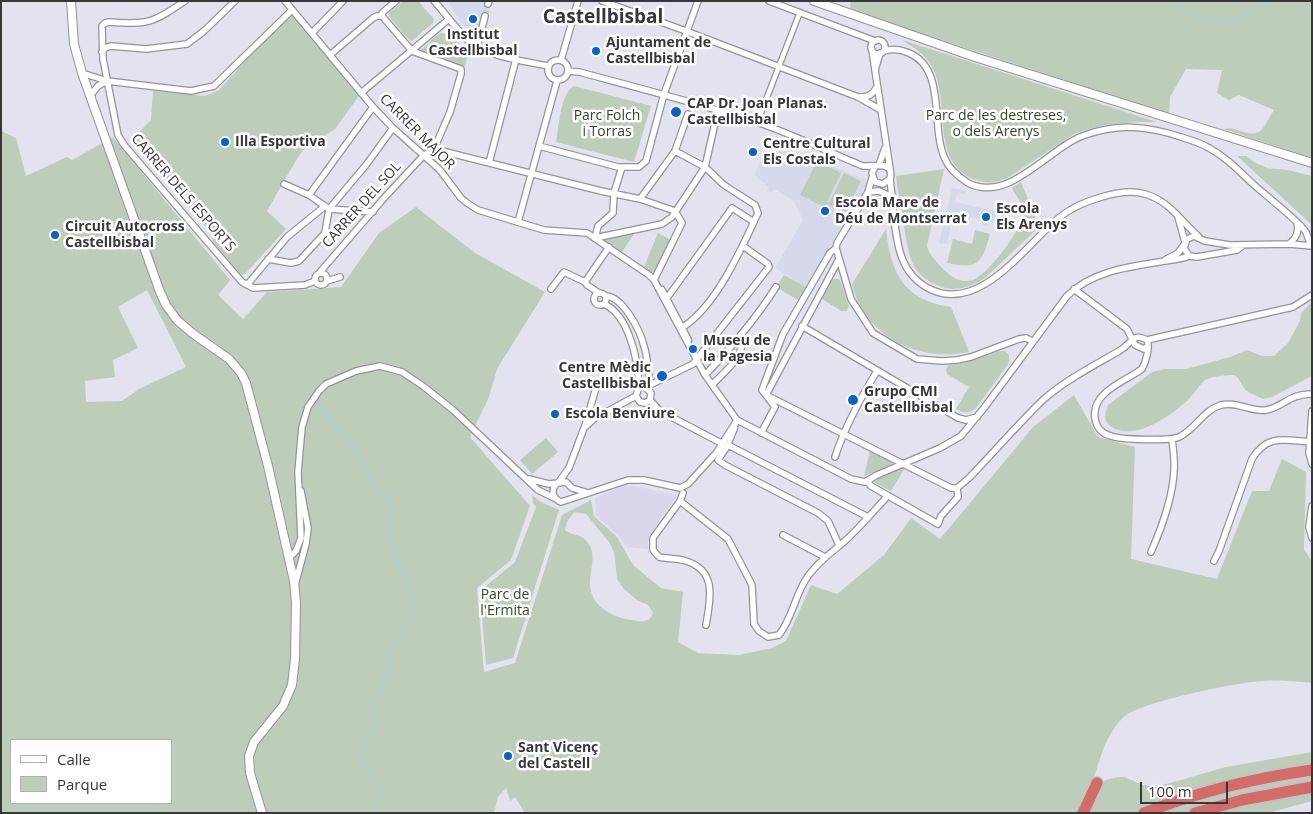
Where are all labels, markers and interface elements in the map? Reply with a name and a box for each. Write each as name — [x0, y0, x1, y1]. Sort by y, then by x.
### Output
district label: Castellbisbal — [543, 7, 663, 29]
marker: Institut Castellbisbal — [467, 13, 479, 25]
place label: Institut Castellbisbal — [429, 27, 517, 59]
place label: Ajuntament de Castellbisbal — [606, 35, 711, 68]
marker: Ajuntament de Castellbisbal — [590, 45, 602, 57]
street label: CARRER MAJOR — [376, 91, 458, 173]
place label: CAP Dr. Joan Planas. Castellbisbal — [687, 96, 827, 128]
marker: CAP Dr. Joan Planas. Castellbisbal — [669, 105, 683, 119]
park label: Parc Folch i Torras — [574, 108, 640, 140]
park label: Parc de les destreses, o dels Arenys — [926, 108, 1066, 140]
street label: CARRER DELS ESPORTS — [127, 131, 239, 255]
place label: Illa Esportiva — [235, 134, 326, 150]
marker: Illa Esportiva — [219, 136, 231, 148]
place label: Centre Cultural Els Costals — [763, 136, 870, 168]
marker: Centre Cultural Els Costals — [747, 146, 759, 158]
street label: CARRER DEL SOL — [319, 159, 405, 251]
place label: Escola Mare de Déu de Montserrat — [835, 195, 967, 228]
place label: Escola Els Arenys — [996, 201, 1067, 233]
marker: Escola Mare de Déu de Montserrat — [819, 205, 831, 217]
marker: Escola Els Arenys — [980, 211, 992, 223]
place label: Circuit Autocross Castellbisbal — [65, 219, 185, 252]
marker: Circuit Autocross Castellbisbal — [49, 229, 61, 241]
place label: Museu de la Pagesia — [703, 333, 772, 366]
marker: Museu de la Pagesia — [687, 343, 699, 355]
place label: Centre Mèdic Castellbisbal — [558, 360, 651, 392]
marker: Centre Mèdic Castellbisbal — [655, 369, 669, 383]
place label: Grupo CMI Castellbisbal — [864, 384, 953, 417]
marker: Grupo CMI Castellbisbal — [846, 393, 860, 407]
place label: Escola Benviure — [565, 406, 675, 422]
marker: Escola Benviure — [549, 408, 561, 420]
park label: Parc de l'Ermita — [480, 587, 530, 620]
legend — [10, 739, 172, 804]
place label: Sant Vicenç del Castell — [518, 740, 598, 772]
text: Calle — [57, 749, 91, 769]
marker: Sant Vicenç del Castell — [502, 750, 514, 762]
scale bar — [1143, 772, 1230, 804]
text: Parque — [57, 774, 107, 794]
text: 100 m — [1148, 781, 1192, 801]

